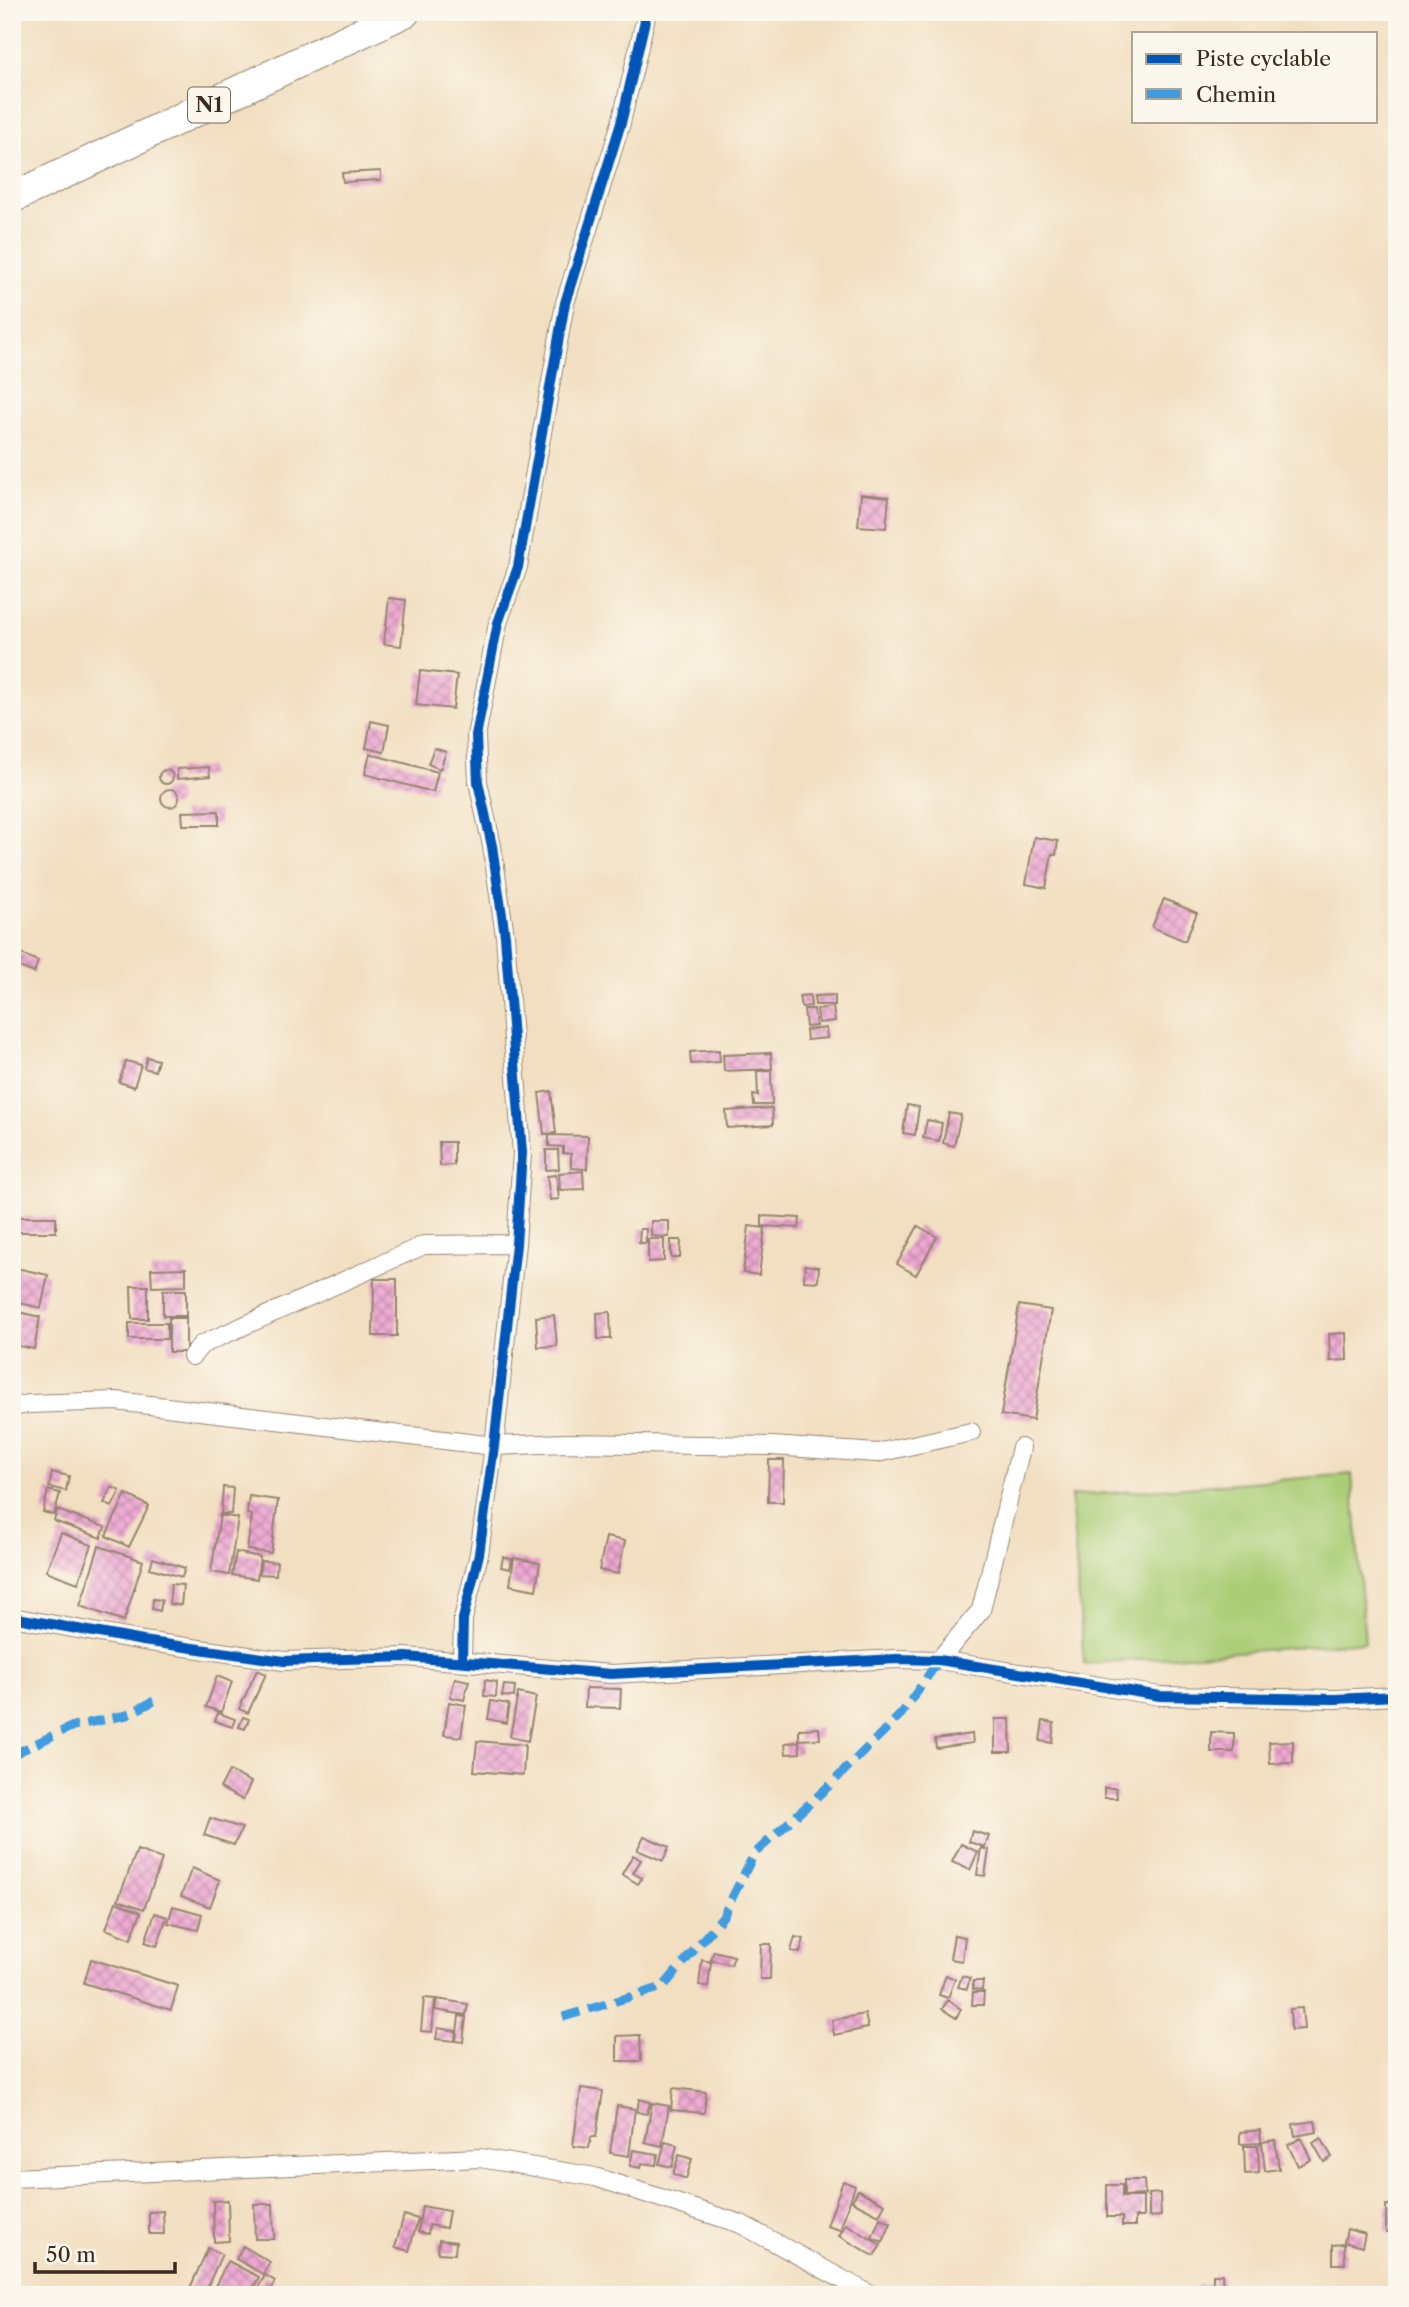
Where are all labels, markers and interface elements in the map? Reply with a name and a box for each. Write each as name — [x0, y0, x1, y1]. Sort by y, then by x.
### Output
legend — [1132, 32, 1378, 122]
text: Piste cyclable — [1196, 46, 1331, 71]
text: Chemin — [1196, 82, 1276, 107]
road number: N1 — [188, 88, 230, 122]
scale bar — [35, 2230, 175, 2274]
text: 50 m — [46, 2242, 96, 2267]

